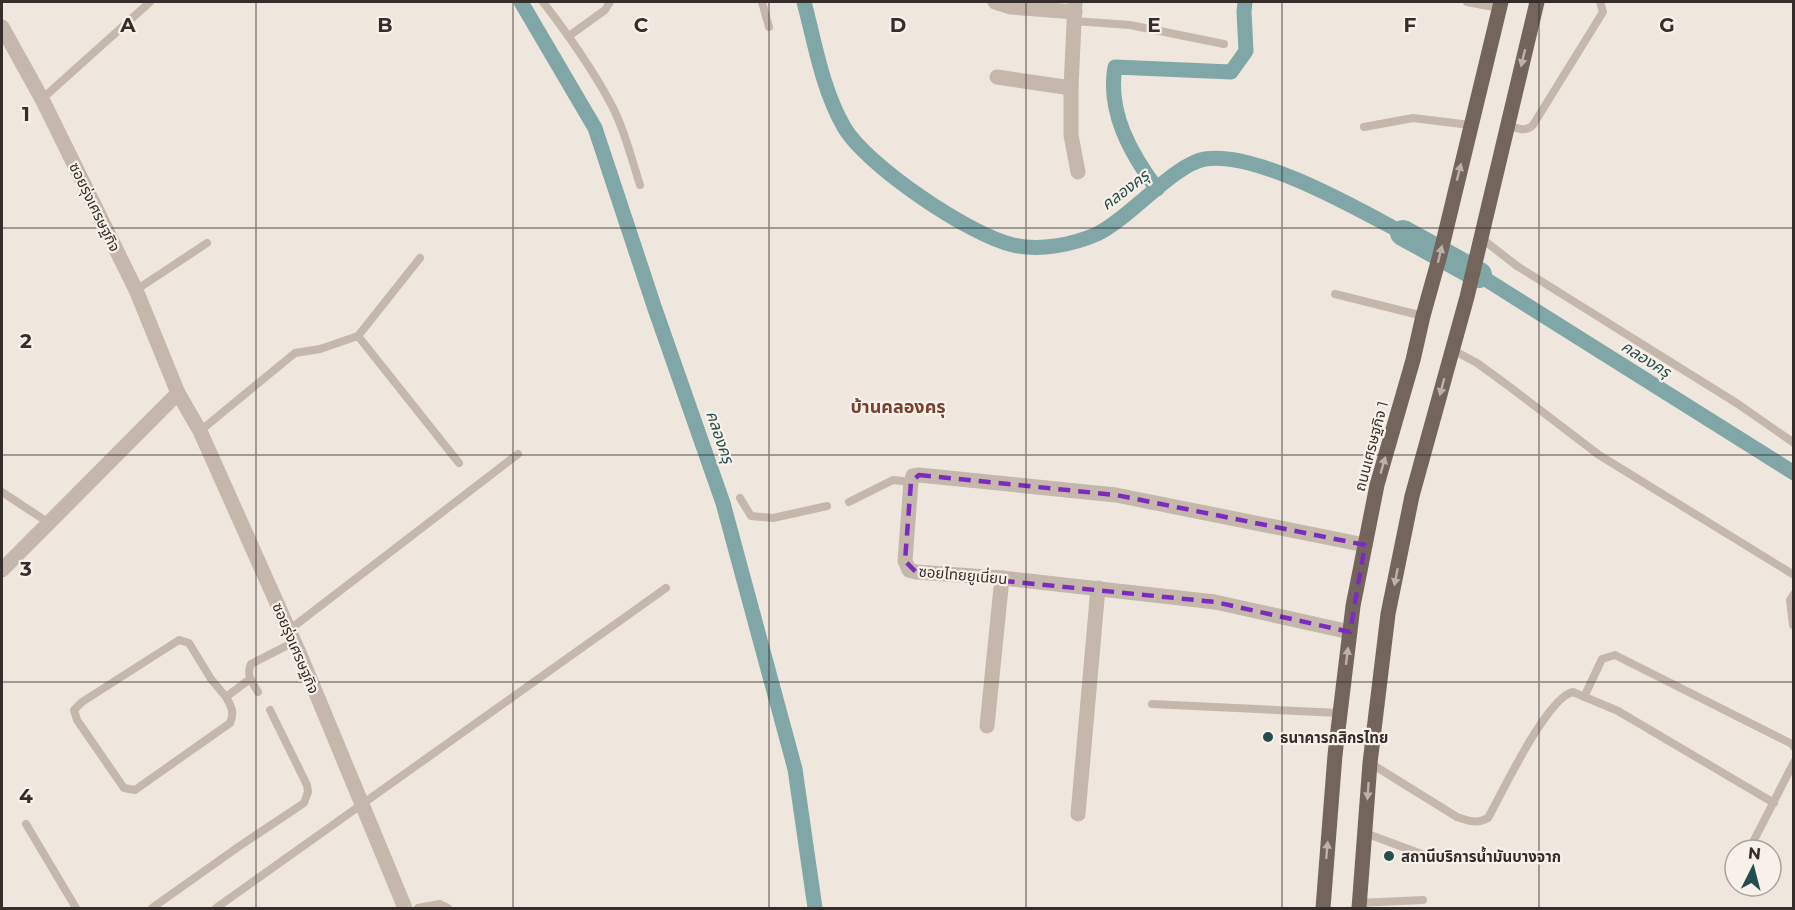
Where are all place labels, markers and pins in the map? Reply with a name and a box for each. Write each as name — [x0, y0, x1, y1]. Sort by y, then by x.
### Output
place label: ธนาคารกสิกรไทย — [1280, 728, 1388, 747]
marker: ธนาคารกสิกรไทย — [1261, 730, 1275, 744]
place label: สถานีบริการน้ำมันบางจาก — [1401, 846, 1561, 866]
marker: สถานีบริการน้ำมันบางจาก — [1382, 849, 1396, 863]

